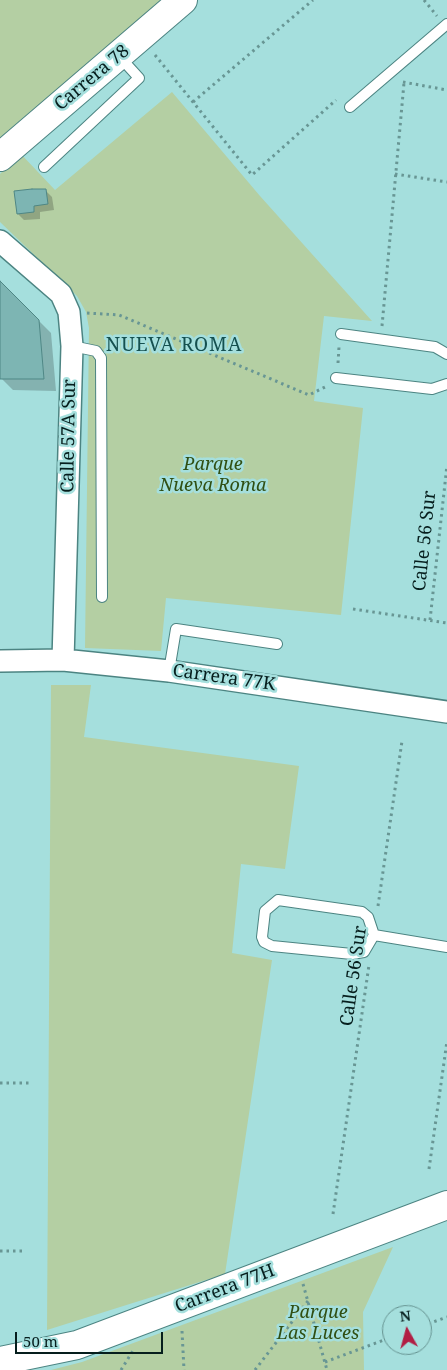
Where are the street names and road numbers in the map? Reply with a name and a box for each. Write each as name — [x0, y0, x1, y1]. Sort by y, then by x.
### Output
street label: Carrera 78 — [50, 41, 134, 115]
street label: Calle 57A Sur — [57, 379, 81, 493]
street label: Calle 56 Sur — [409, 490, 441, 592]
street label: Carrera 77K — [171, 660, 277, 696]
street label: Calle 56 Sur — [336, 924, 372, 1028]
street label: Carrera 77H — [172, 1260, 278, 1318]

